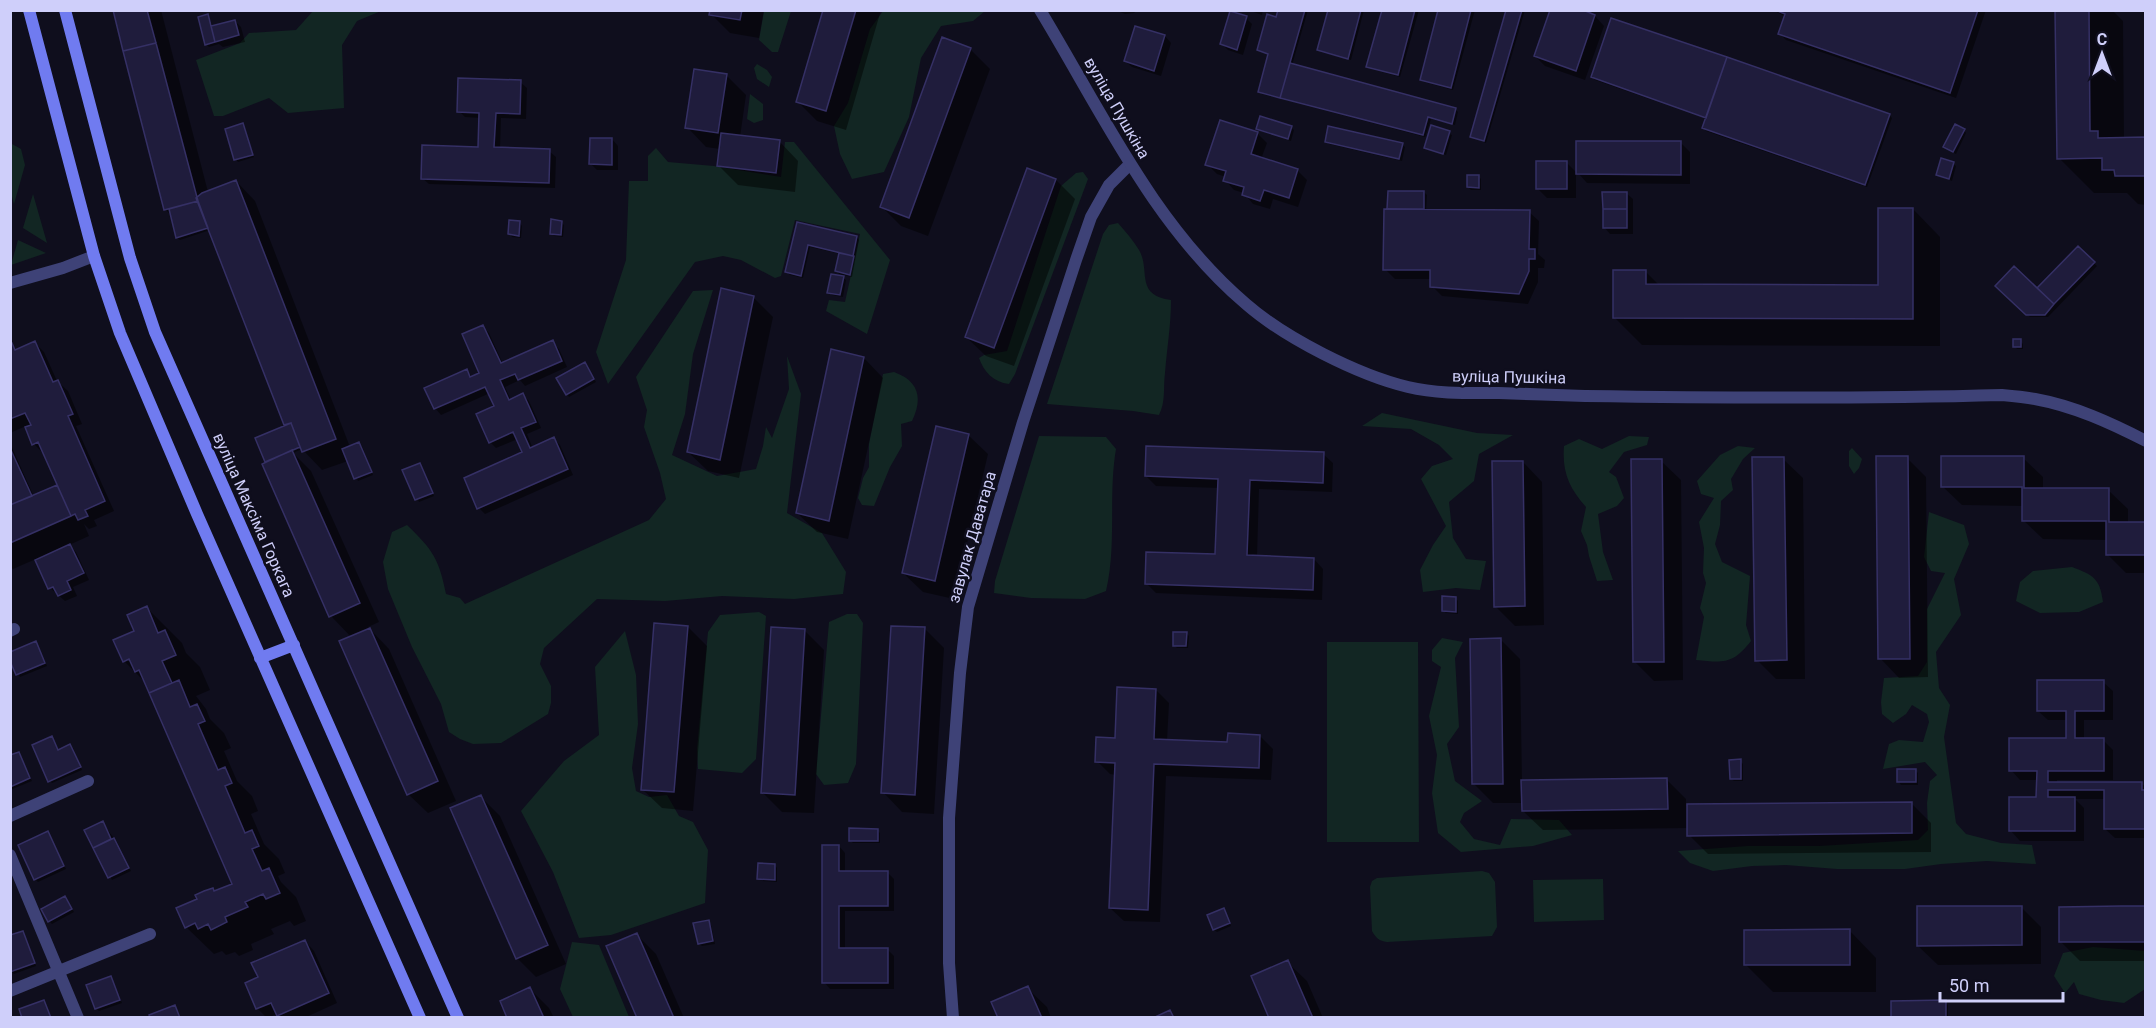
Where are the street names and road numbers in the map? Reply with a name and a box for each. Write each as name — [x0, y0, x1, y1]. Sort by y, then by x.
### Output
street label: вуліца Пушкіна — [1080, 54, 1154, 162]
street label: вуліца Пушкіна — [1452, 367, 1566, 387]
street label: вуліца Максіма Горкага — [209, 430, 299, 600]
street label: завулак Даватара — [944, 469, 1000, 605]

